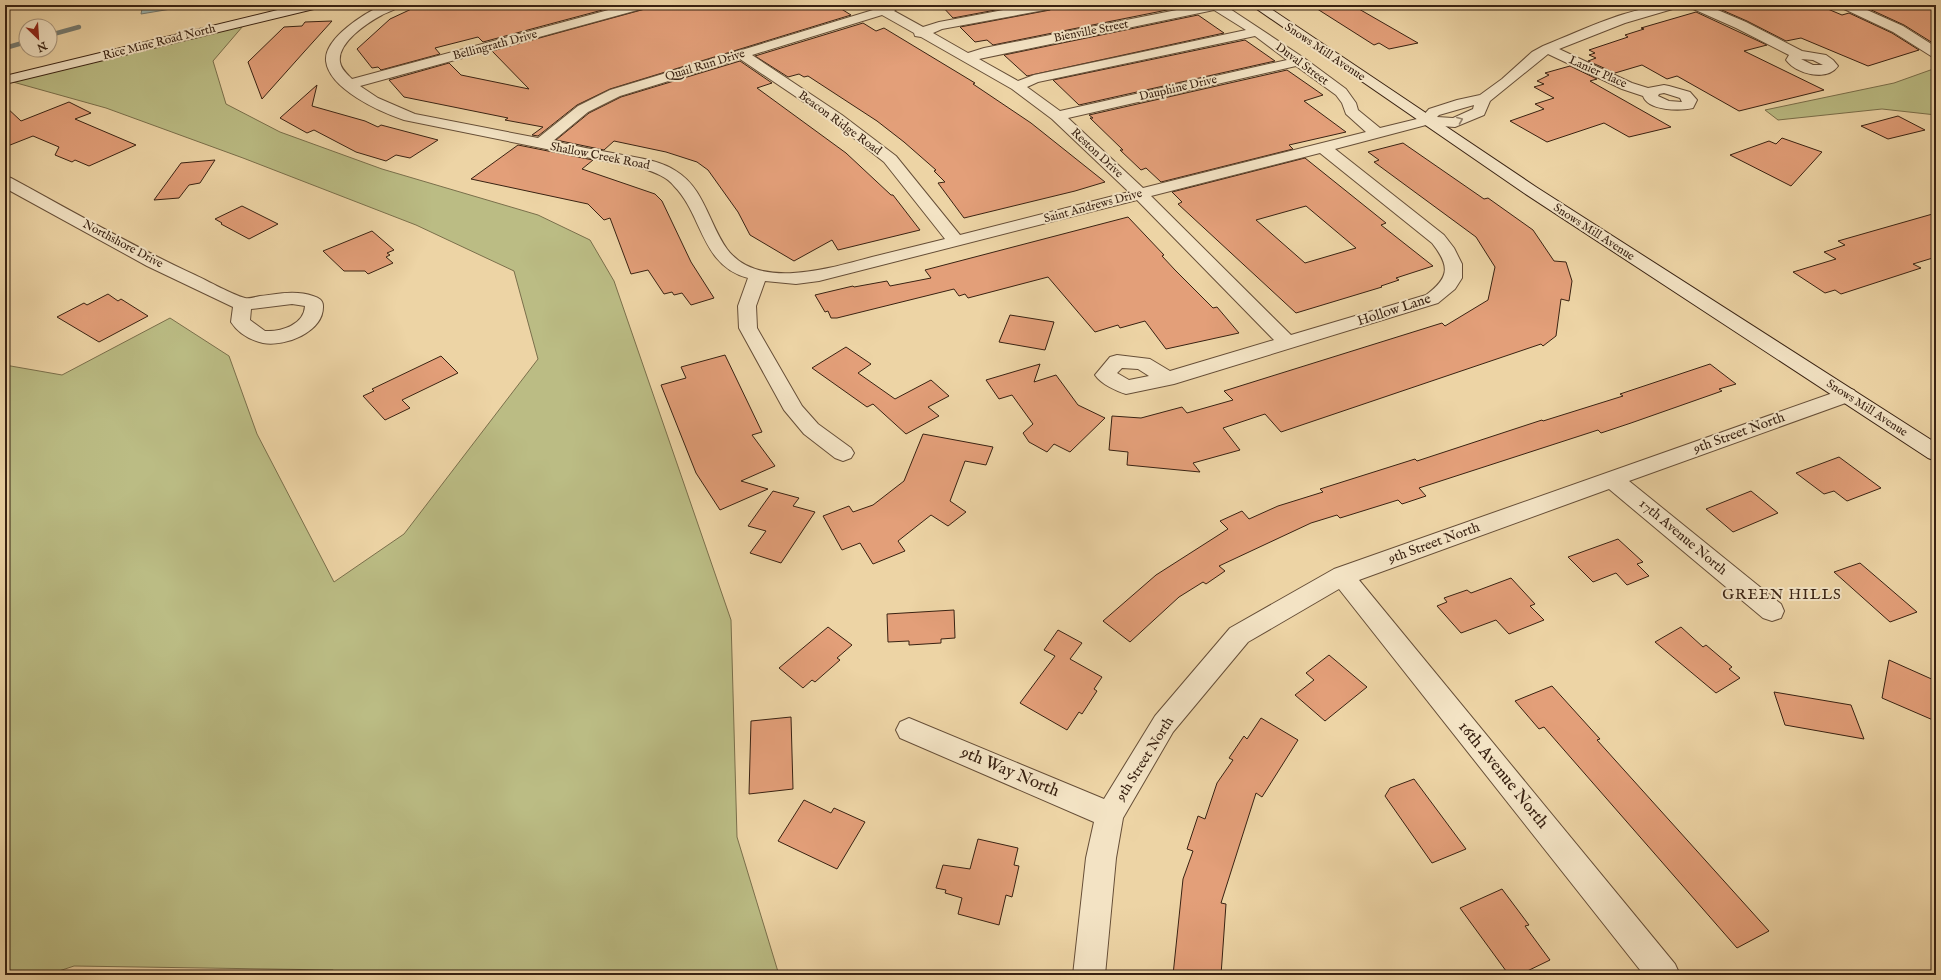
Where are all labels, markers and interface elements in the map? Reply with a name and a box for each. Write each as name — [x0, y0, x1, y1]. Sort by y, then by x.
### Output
street label: Bienville Street — [1052, 16, 1130, 46]
north arrow — [18, 18, 58, 58]
street label: Snows Mill Avenue — [1282, 20, 1369, 85]
street label: Rice Mine Road North — [101, 21, 218, 63]
street label: Bellingrath Drive — [451, 26, 539, 63]
text: N — [34, 37, 50, 55]
street label: Duval Street — [1272, 40, 1332, 88]
street label: Quail Run Drive — [663, 46, 747, 84]
street label: Lanier Place — [1567, 53, 1630, 92]
street label: Dauphine Drive — [1138, 72, 1219, 105]
street label: Beacon Ridge Road — [795, 88, 885, 159]
one-way arrow — [1456, 117, 1464, 125]
street label: Reston Drive — [1068, 125, 1127, 181]
street label: Shallow Creek Road — [549, 139, 652, 173]
street label: Saint Andrews Drive — [1042, 186, 1144, 226]
street label: Snows Mill Avenue — [1551, 200, 1638, 264]
street label: Northshore Drive — [80, 217, 166, 272]
street label: Hollow Lane — [1355, 289, 1434, 330]
street label: Snows Mill Avenue — [1824, 376, 1911, 440]
street label: 9th Street North — [1690, 408, 1788, 458]
street label: 17th Avenue North — [1635, 495, 1731, 579]
street label: 9th Street North — [1385, 518, 1483, 568]
district label: GREEN HILLS — [1722, 585, 1842, 604]
street label: 9th Street North — [1111, 713, 1178, 805]
street label: 16th Avenue North — [1453, 717, 1553, 833]
street label: 9th Way North — [957, 741, 1062, 802]

